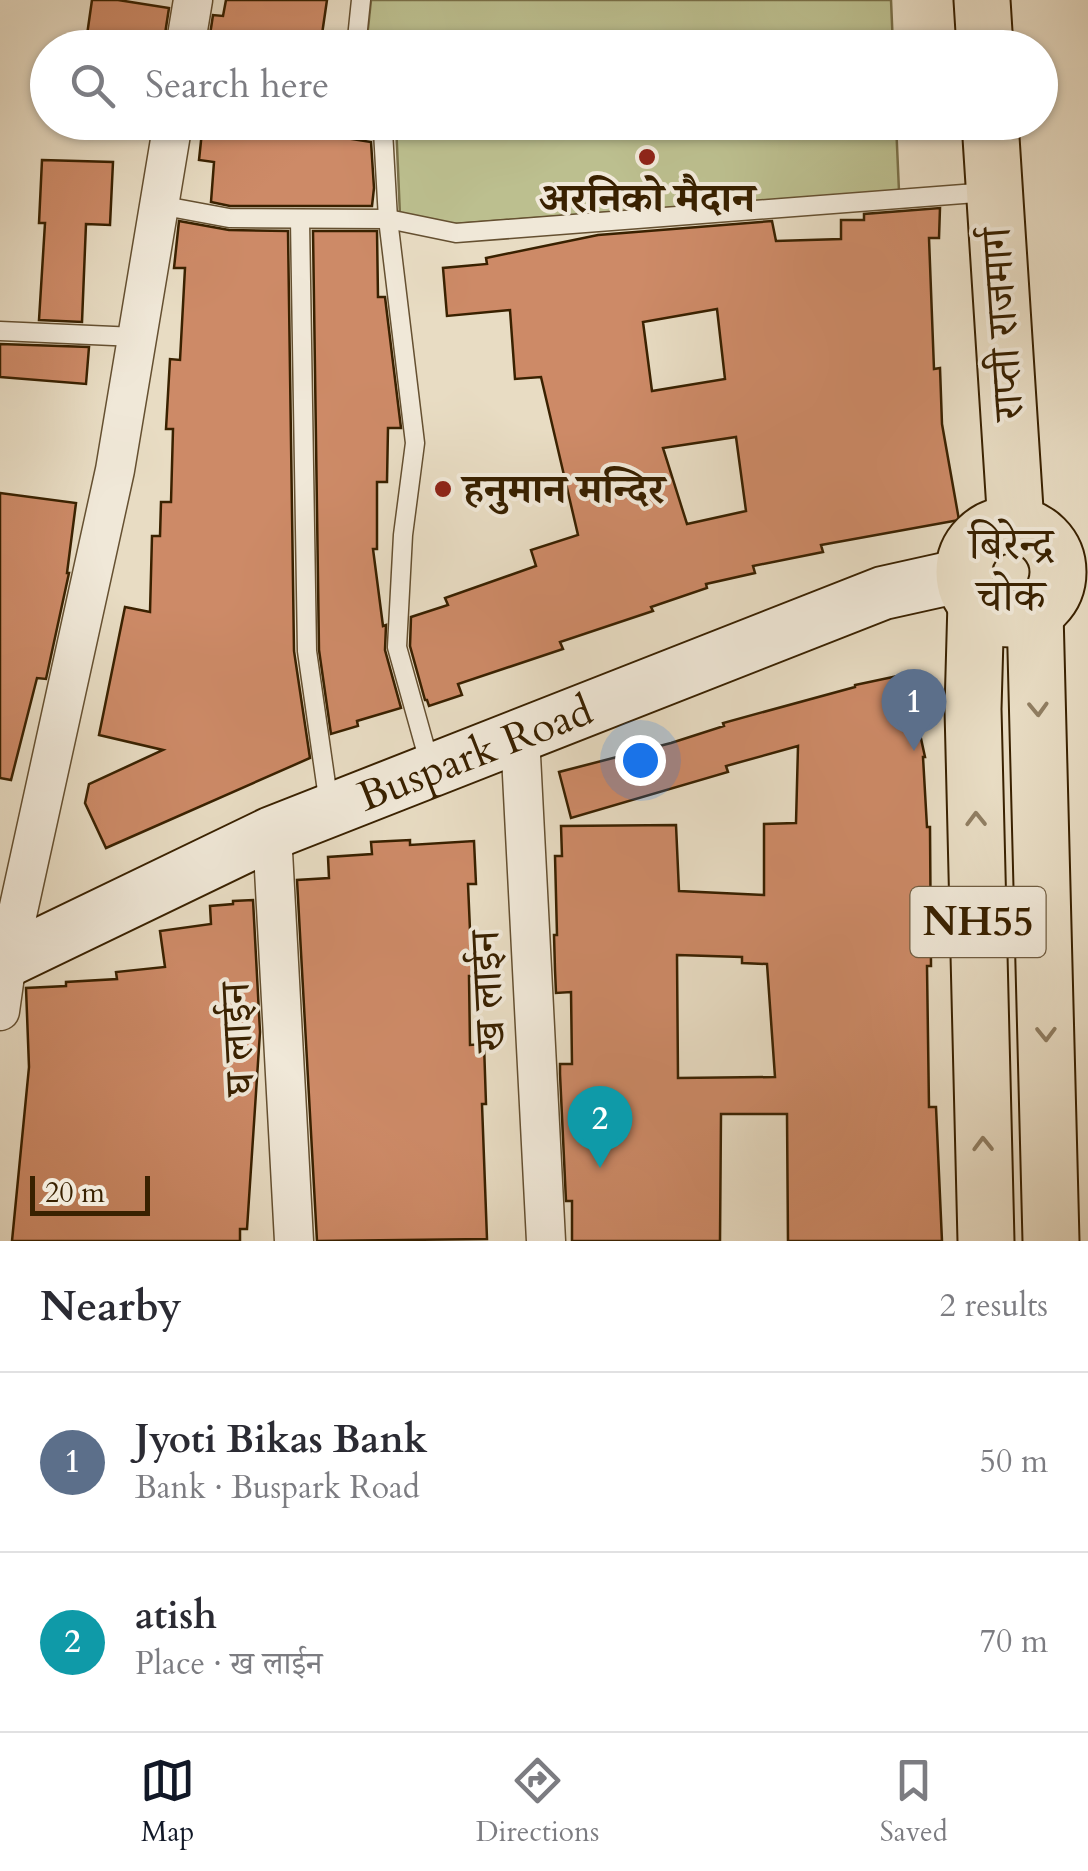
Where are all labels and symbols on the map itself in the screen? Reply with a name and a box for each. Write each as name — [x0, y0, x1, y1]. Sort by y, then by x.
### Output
marker: अरनिको मैदान — [636, 146, 658, 168]
place label: अरनिको मैदान — [539, 170, 758, 227]
street label: राप्ती राजमार्ग — [968, 224, 1038, 424]
place label: हनुमान मन्दिर — [460, 461, 668, 518]
marker: हनुमान मन्दिर — [432, 478, 454, 500]
district label: बिरेन्द्र चोक — [967, 514, 1055, 627]
pin: 1 — [882, 668, 946, 751]
street label: Buspark Road — [349, 681, 601, 825]
one-way arrow — [1027, 702, 1048, 718]
your location — [615, 735, 666, 786]
one-way arrow — [965, 810, 986, 826]
road number: NH55 — [910, 887, 1046, 957]
street label: ख लाईन — [456, 927, 520, 1055]
street label: घ लाईन — [206, 979, 270, 1099]
one-way arrow — [1035, 1027, 1056, 1043]
pin: 2 — [568, 1086, 632, 1168]
one-way arrow — [973, 1135, 994, 1151]
scale bar — [30, 1171, 150, 1216]

